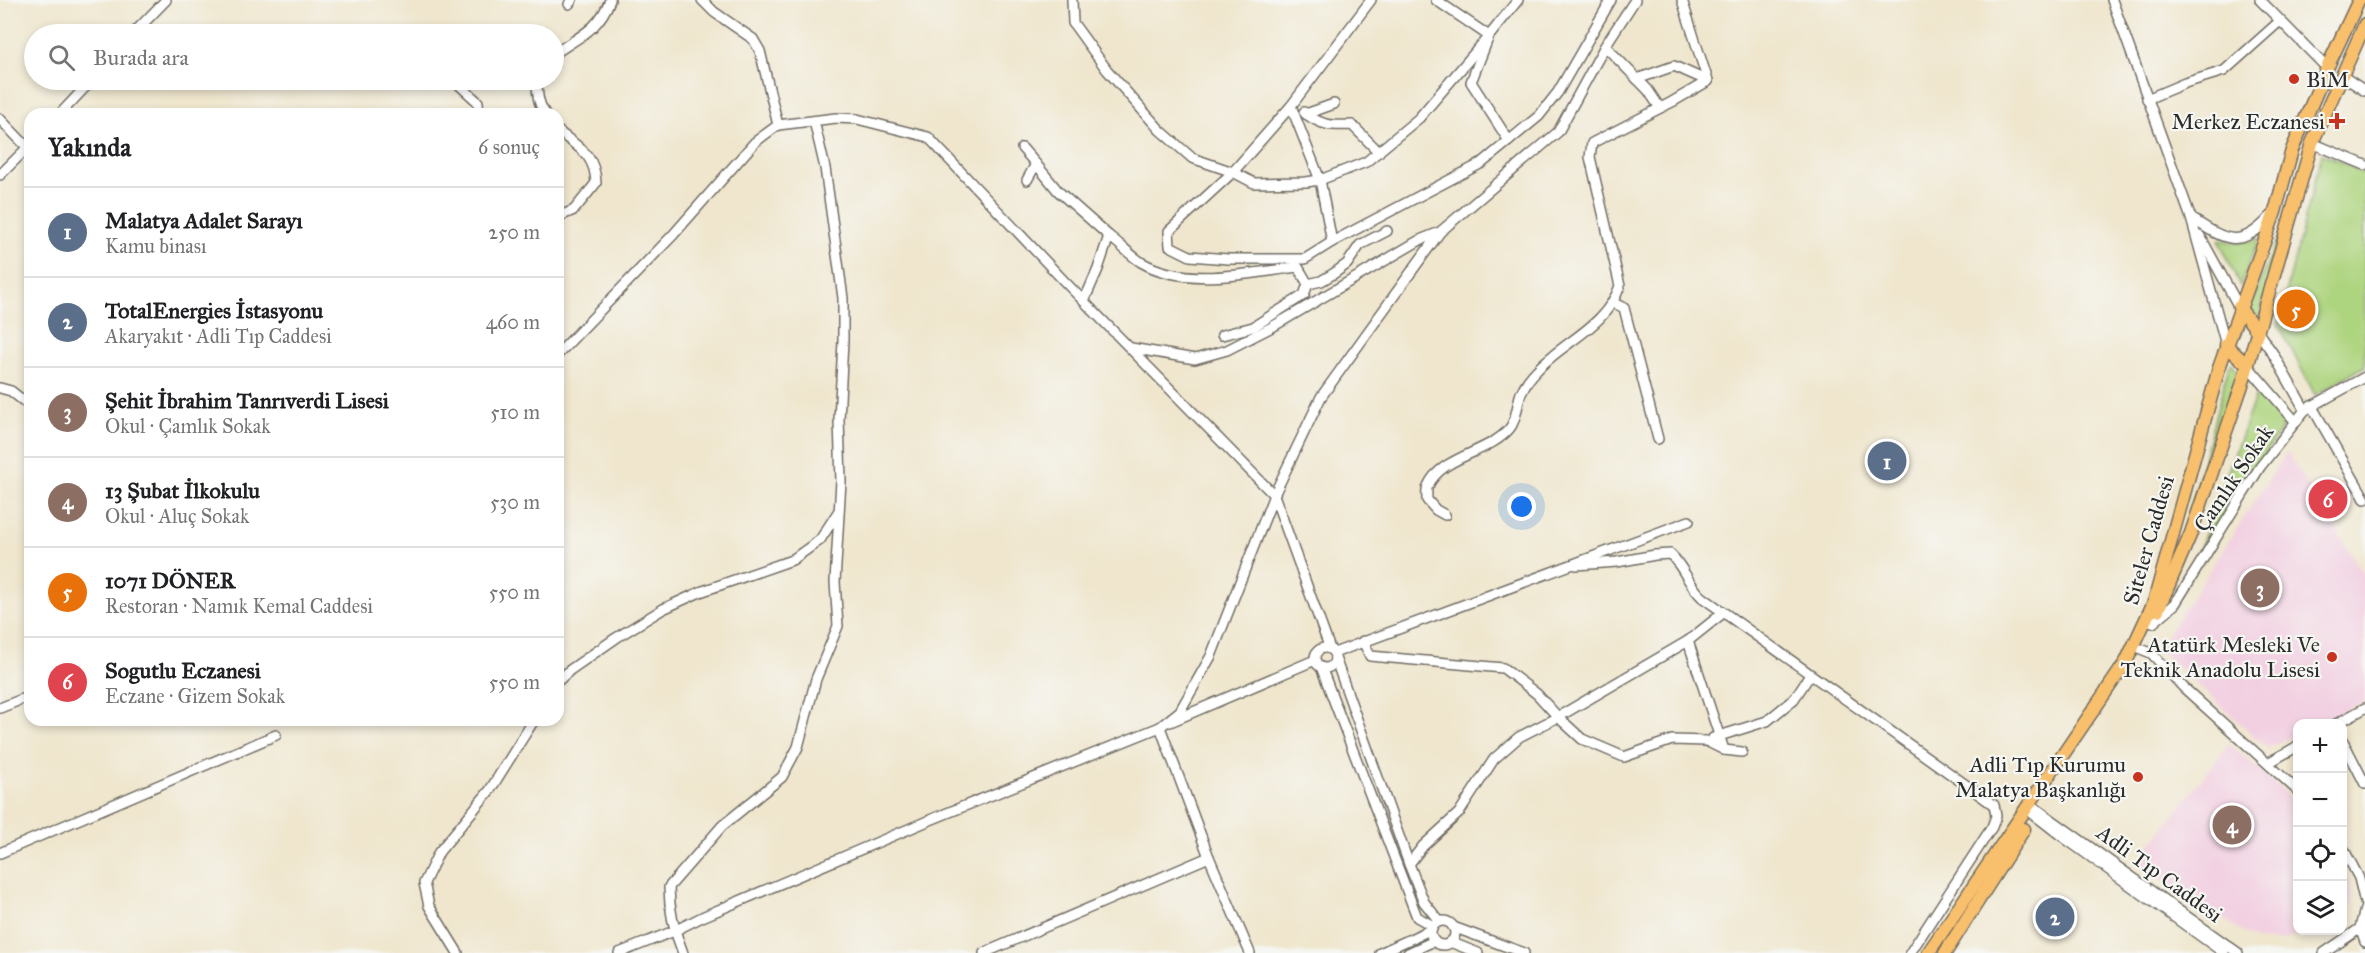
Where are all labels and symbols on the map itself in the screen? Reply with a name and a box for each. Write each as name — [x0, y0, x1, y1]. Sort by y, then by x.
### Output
place label: BiM — [2306, 66, 2349, 93]
marker: BiM — [2287, 72, 2301, 86]
place label: Merkez Eczanesi — [2172, 108, 2325, 135]
marker: Merkez Eczanesi — [2330, 114, 2344, 128]
pin: 5 — [2276, 286, 2316, 332]
street label: Çamlık Sokak — [2188, 419, 2280, 537]
pin: 1 — [1868, 438, 1906, 484]
street label: Siteler Caddesi — [2117, 472, 2180, 608]
pin: 6 — [2308, 476, 2348, 522]
your location — [1507, 492, 1536, 521]
pin: 3 — [2240, 566, 2280, 610]
place label: Atatürk Mesleki Ve Teknik Anadolu Lisesi — [2120, 631, 2320, 683]
marker: Atatürk Mesleki Ve Teknik Anadolu Lisesi — [2325, 650, 2339, 664]
place label: Adli Tıp Kurumu Malatya Başkanlığı — [1955, 751, 2126, 803]
marker: Adli Tıp Kurumu Malatya Başkanlığı — [2131, 770, 2145, 784]
pin: 4 — [2212, 802, 2252, 848]
street label: Adli Tıp Caddesi — [2091, 818, 2228, 928]
pin: 2 — [2036, 894, 2074, 940]

